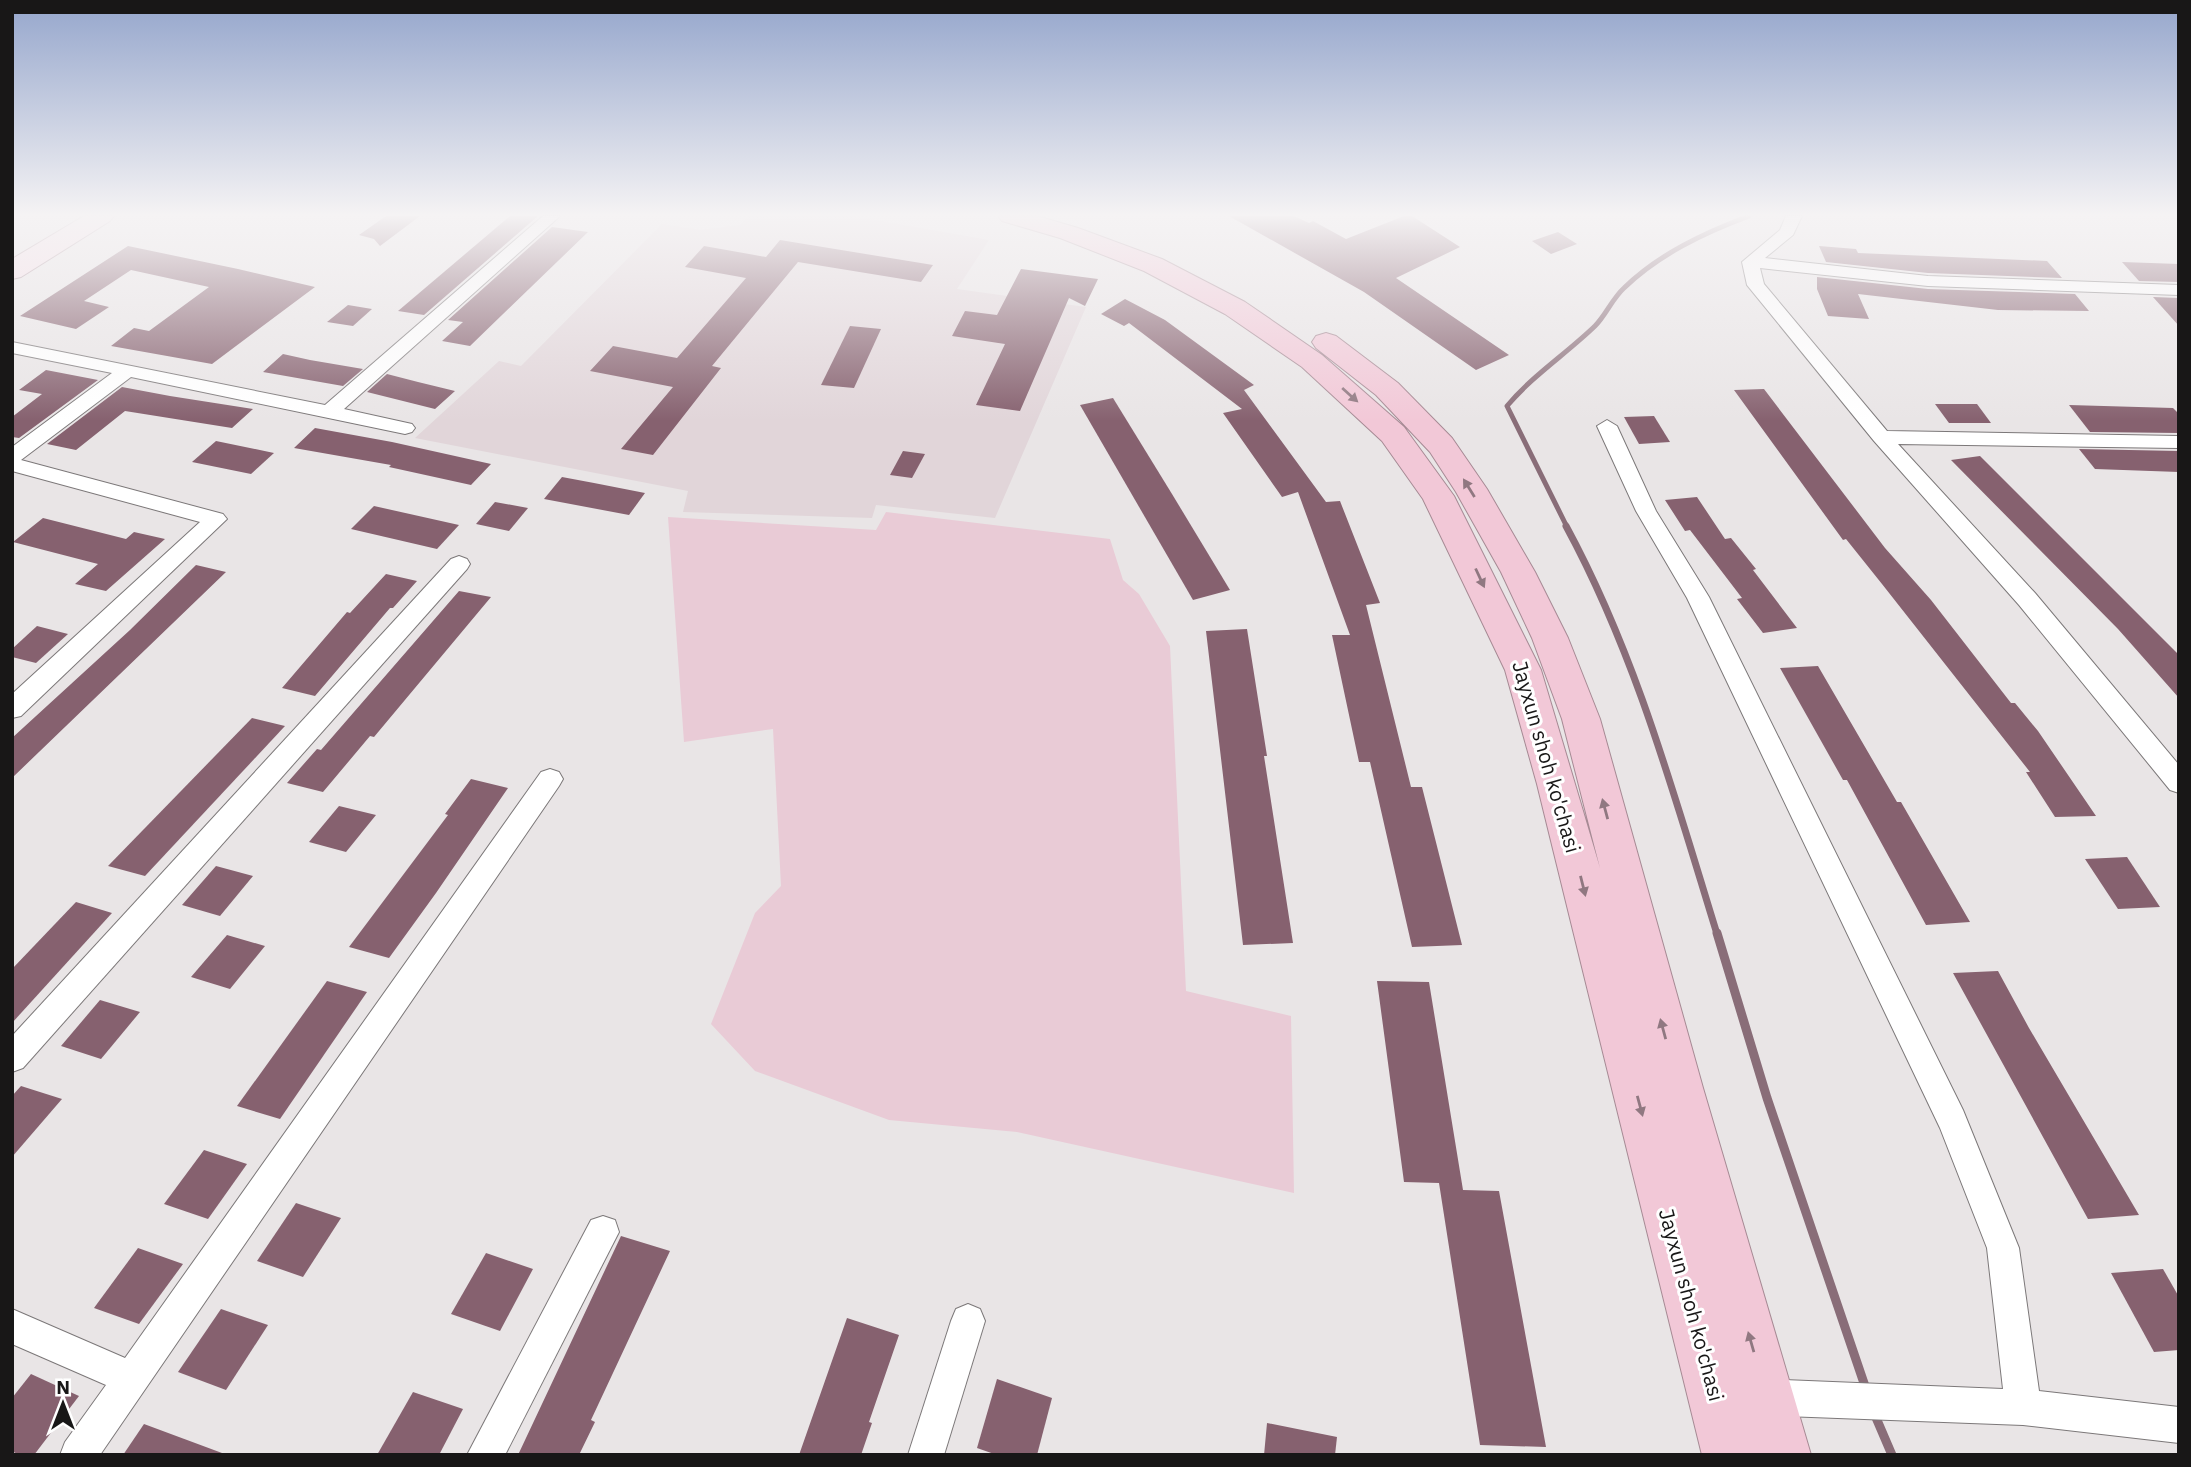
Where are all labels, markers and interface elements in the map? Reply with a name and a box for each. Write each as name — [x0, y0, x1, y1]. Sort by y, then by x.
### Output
one-way arrow — [1341, 386, 1358, 402]
one-way arrow — [1463, 478, 1476, 498]
one-way arrow — [1474, 568, 1486, 588]
street label: Jayxun shoh ko'chasi — [1506, 657, 1588, 856]
one-way arrow — [1599, 798, 1610, 820]
one-way arrow — [1578, 875, 1589, 897]
one-way arrow — [1657, 1017, 1668, 1039]
one-way arrow — [1635, 1095, 1646, 1117]
street label: Jayxun shoh ko'chasi — [1653, 1205, 1731, 1404]
one-way arrow — [1746, 1331, 1756, 1352]
north arrow — [28, 1369, 98, 1439]
text: N — [56, 1375, 70, 1399]

